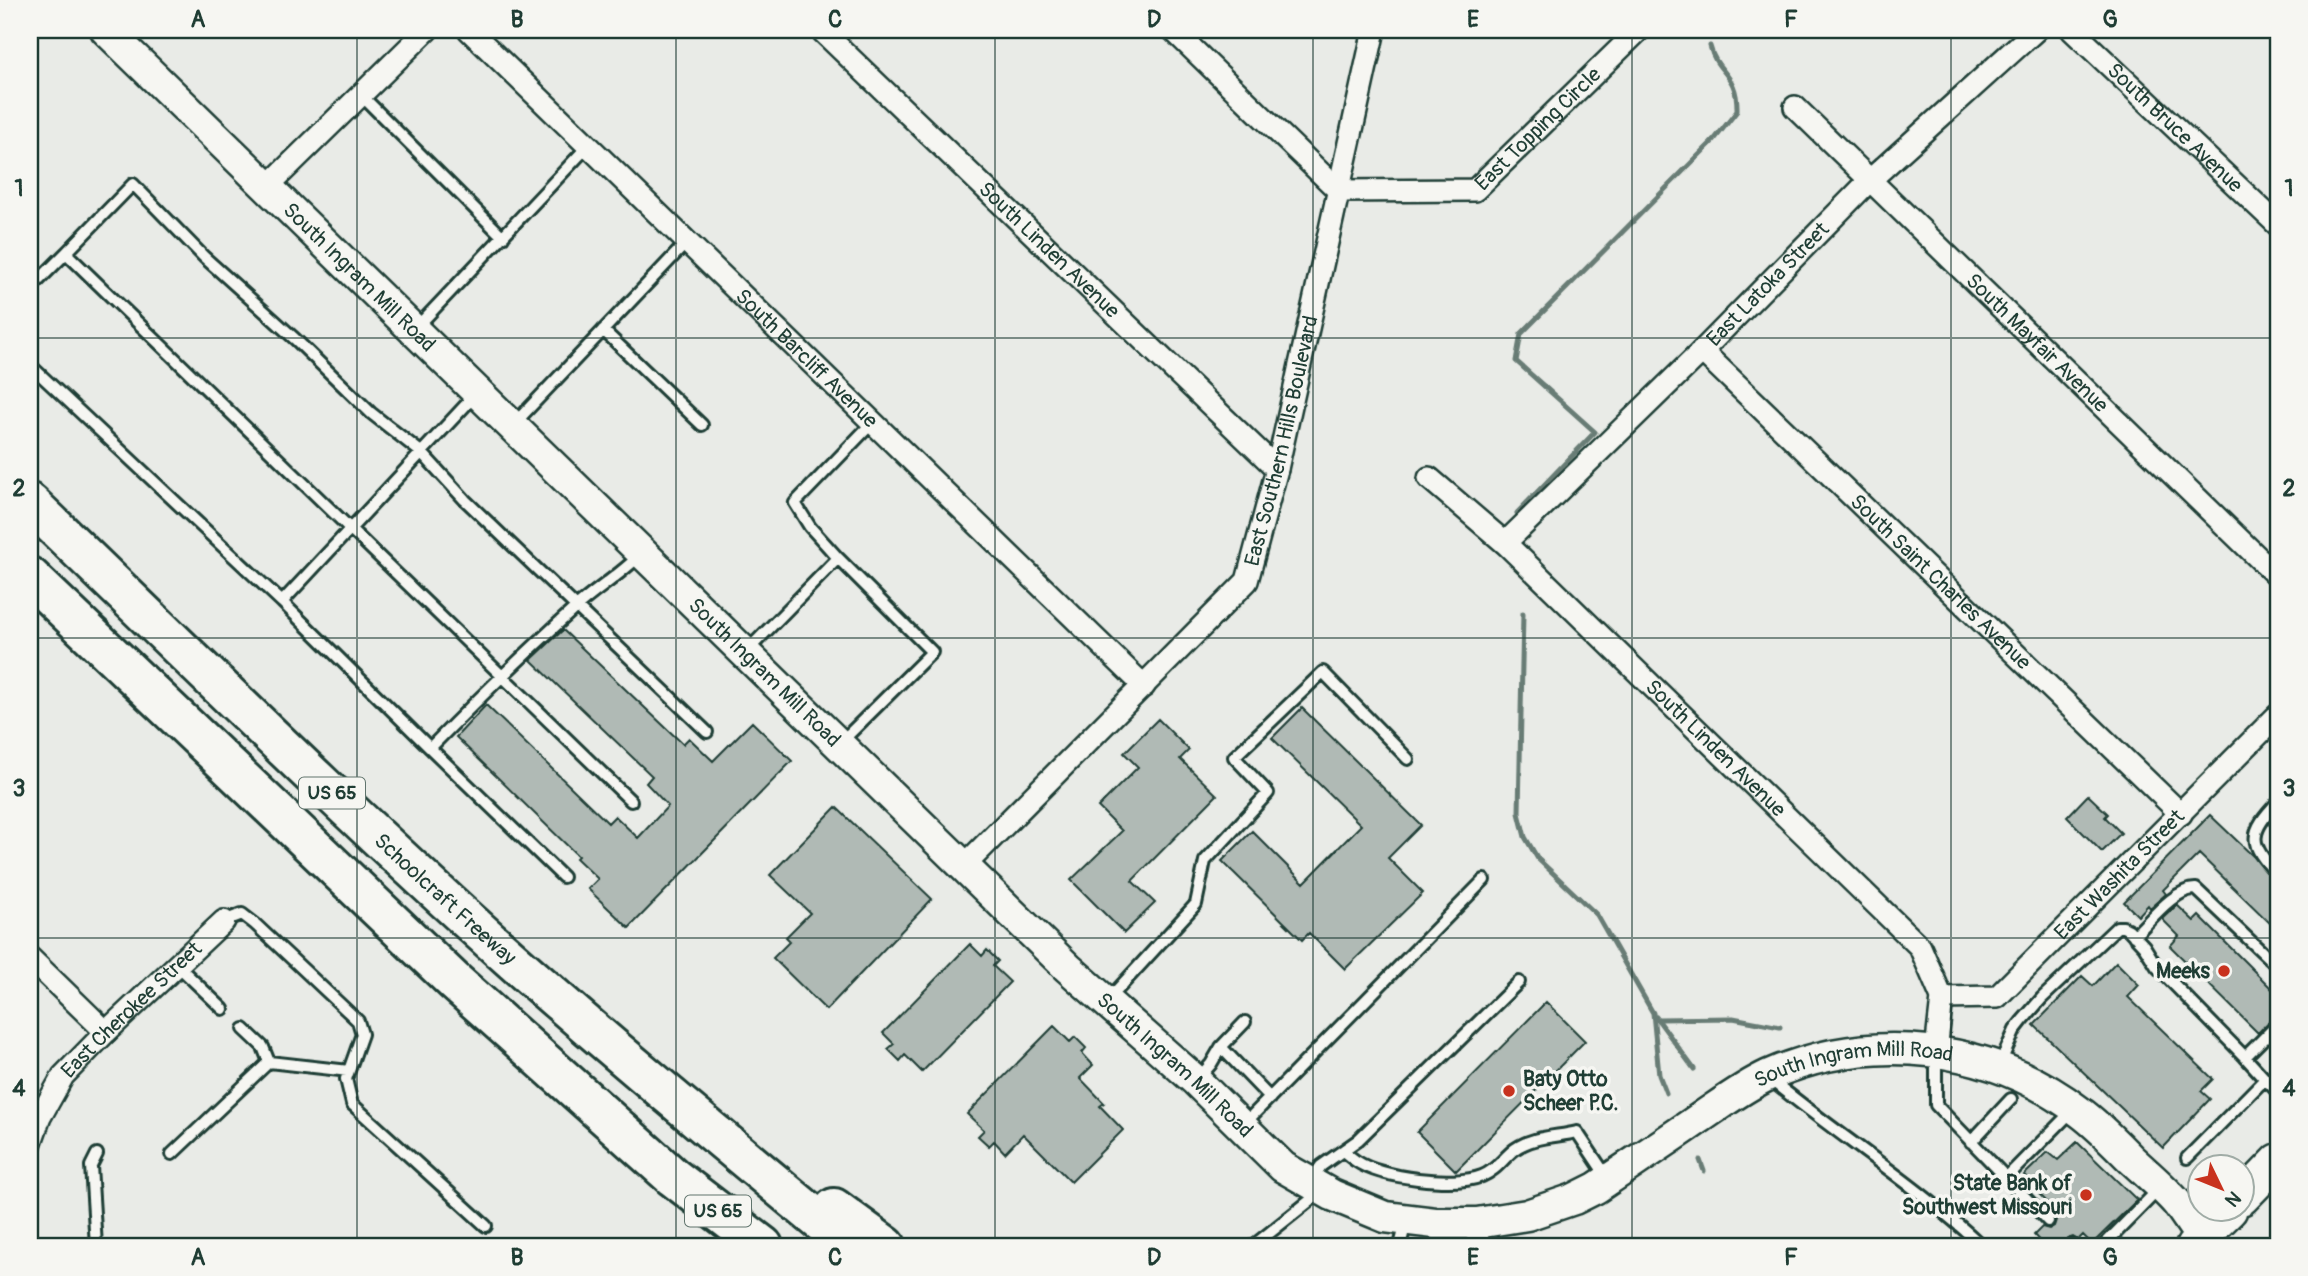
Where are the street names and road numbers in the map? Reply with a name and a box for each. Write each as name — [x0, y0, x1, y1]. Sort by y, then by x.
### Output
street label: South Bruce Avenue — [2102, 57, 2249, 199]
street label: East Topping Circle — [1469, 61, 1607, 196]
street label: South Linden Avenue — [973, 176, 1126, 324]
street label: South Ingram Mill Road — [277, 197, 441, 358]
street label: East Latoka Street — [1701, 216, 1835, 352]
street label: South Mayfair Avenue — [1960, 267, 2115, 419]
street label: South Barcliff Avenue — [730, 283, 884, 434]
street label: East Southern Hills Boulevard — [1238, 313, 1324, 569]
street label: South Saint Charles Avenue — [1845, 488, 2037, 676]
street label: South Ingram Mill Road — [683, 592, 847, 753]
street label: South Linden Avenue — [1640, 674, 1792, 823]
road number: US 65 — [299, 778, 365, 808]
street label: East Washita Street — [2048, 803, 2190, 946]
street label: Schoolcraft Freeway — [369, 827, 522, 971]
street label: East Cherokee Street — [55, 935, 208, 1084]
street label: South Ingram Mill Road — [1091, 986, 1259, 1143]
street label: South Ingram Mill Road — [1749, 1035, 1955, 1094]
road number: US 65 — [685, 1196, 751, 1226]

